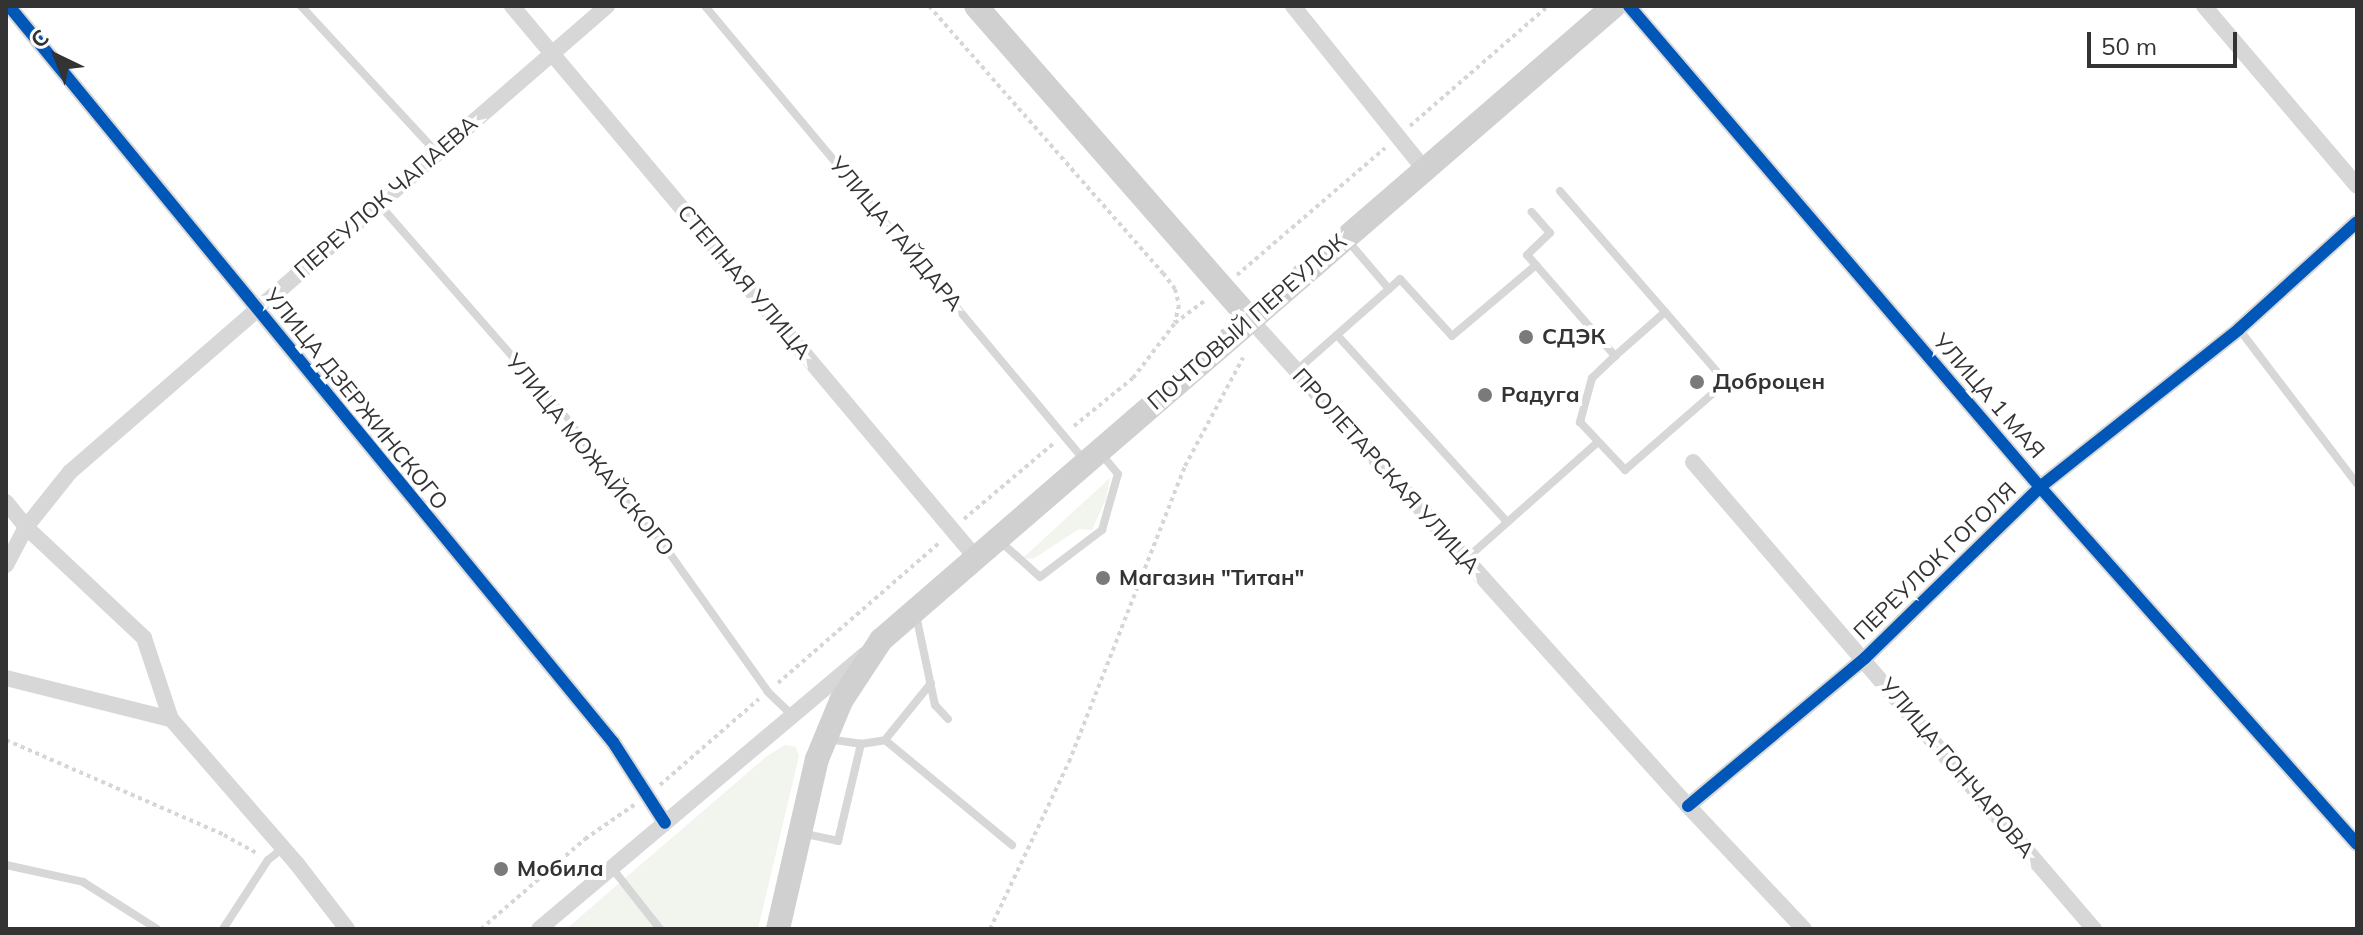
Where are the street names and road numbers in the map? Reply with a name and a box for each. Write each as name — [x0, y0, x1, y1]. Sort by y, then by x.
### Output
street label: ПЕРЕУЛОК ЧАПАЕВА — [289, 110, 483, 284]
street label: УЛИЦА ГАЙДАРА — [824, 152, 968, 316]
street label: СТЕПНАЯ УЛИЦА — [672, 199, 816, 365]
street label: ПОЧТОВЫЙ ПЕРЕУЛОК — [1142, 229, 1352, 415]
street label: УЛИЦА ДЗЕРЖИНСКОГО — [259, 283, 453, 515]
street label: УЛИЦА 1 МАЯ — [1928, 328, 2050, 464]
street label: УЛИЦА МОЖАЙСКОГО — [500, 348, 680, 562]
street label: ПРОЛЕТАРСКАЯ УЛИЦА — [1287, 363, 1485, 579]
street label: ПЕРЕУЛОК ГОГОЛЯ — [1848, 477, 2022, 645]
street label: УЛИЦА ГОНЧАРОВА — [1874, 673, 2040, 863]

